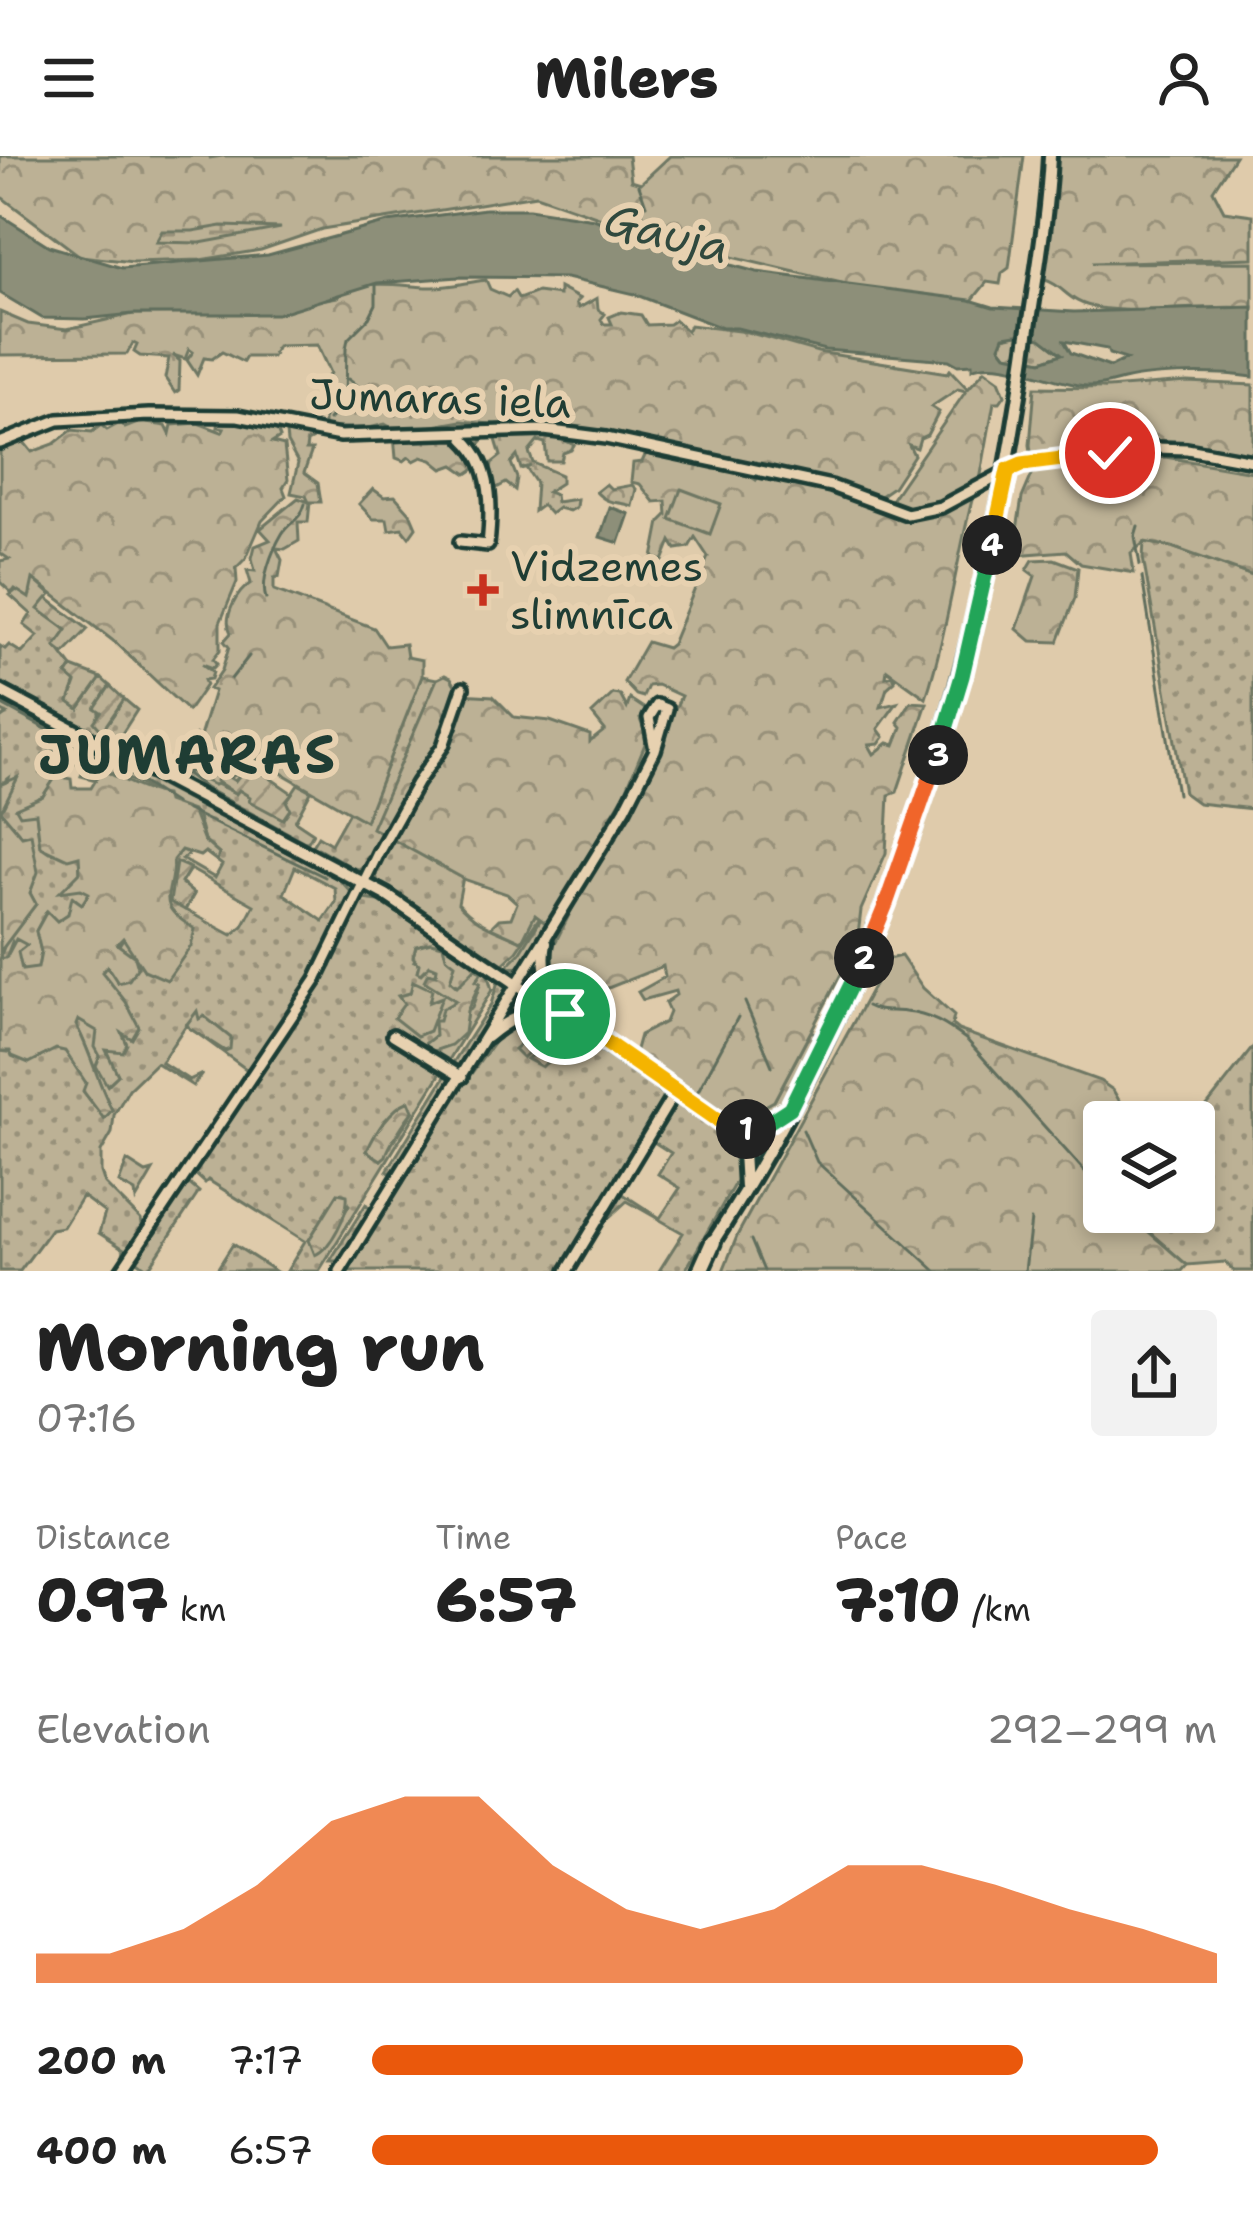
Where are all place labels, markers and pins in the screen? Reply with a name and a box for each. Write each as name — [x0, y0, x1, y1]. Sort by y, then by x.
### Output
pin — [1059, 402, 1161, 504]
pin: 4 — [962, 515, 1022, 575]
place label: Vidzemes slimnīca — [510, 538, 703, 642]
marker: Vidzemes slimnīca — [467, 574, 499, 606]
pin: 3 — [908, 725, 968, 785]
pin: 2 — [834, 928, 894, 988]
pin — [514, 963, 616, 1065]
pin: 1 — [716, 1099, 776, 1159]

